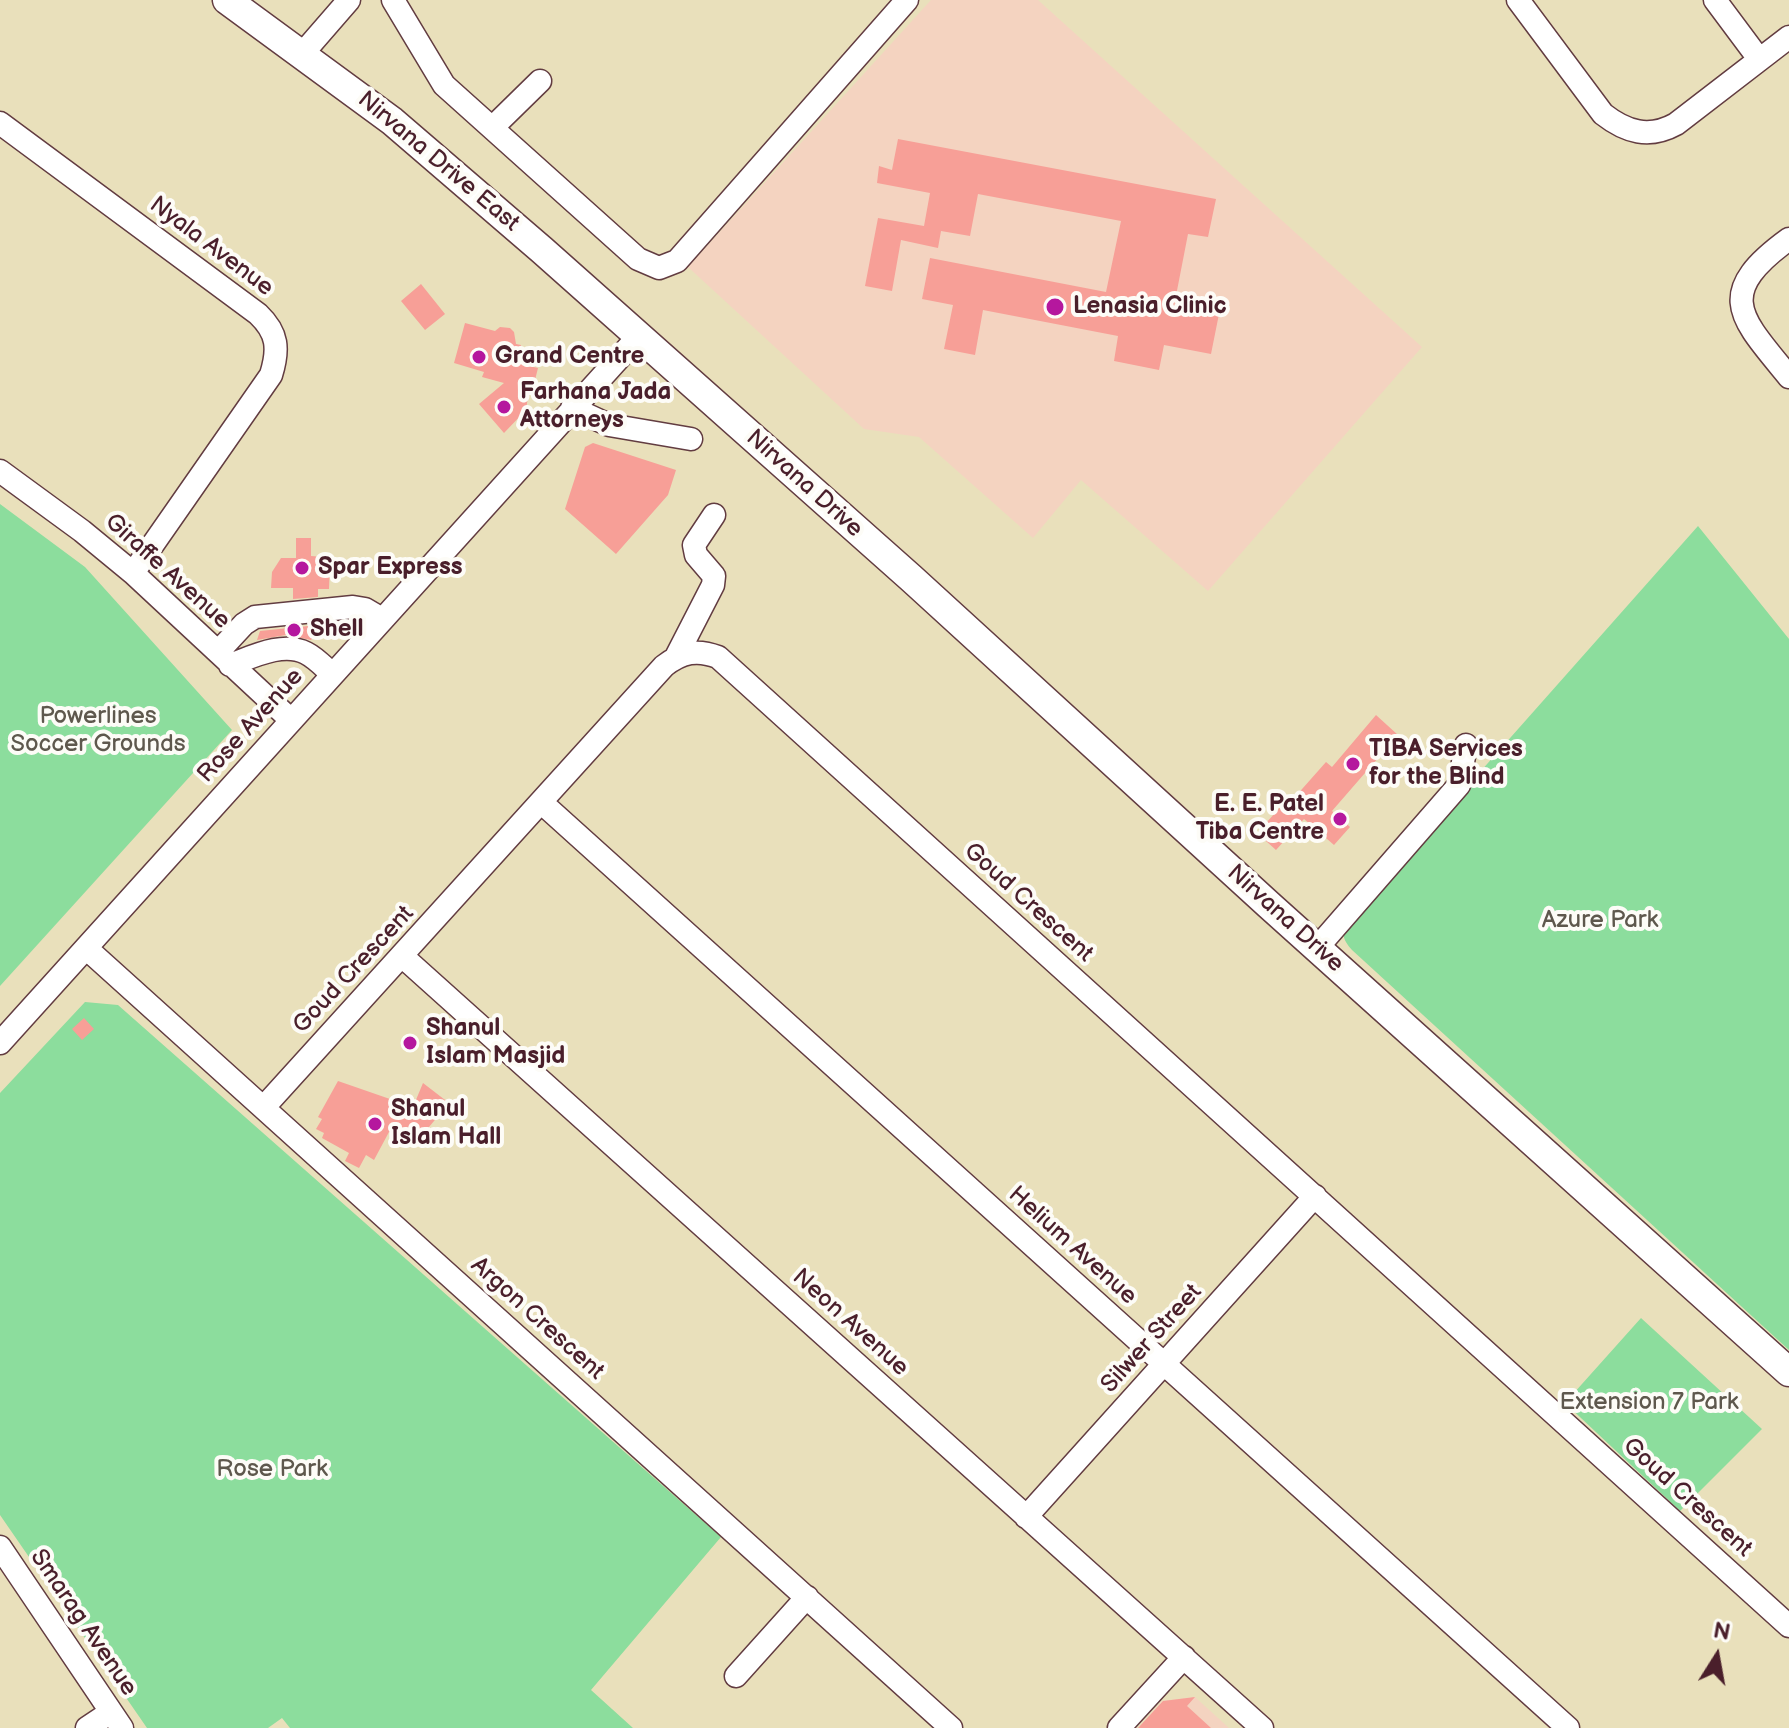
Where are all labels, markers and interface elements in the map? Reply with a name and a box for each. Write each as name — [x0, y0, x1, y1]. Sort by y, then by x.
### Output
street label: Nirvana Drive East — [351, 86, 525, 238]
street label: Nyala Avenue — [143, 191, 279, 303]
place label: Lenasia Clinic — [1073, 293, 1227, 321]
marker: Lenasia Clinic — [1044, 296, 1066, 318]
place label: Grand Centre — [495, 343, 644, 371]
marker: Grand Centre — [470, 348, 488, 366]
place label: Farhana Jada Attorneys — [520, 379, 671, 435]
marker: Farhana Jada Attorneys — [495, 398, 513, 416]
street label: Nirvana Drive — [740, 424, 868, 544]
street label: Giraffe Avenue — [98, 508, 236, 636]
place label: Spar Express — [318, 554, 463, 582]
marker: Spar Express — [293, 559, 311, 577]
place label: Shell — [310, 616, 364, 644]
marker: Shell — [285, 621, 303, 639]
street label: Rose Avenue — [192, 663, 310, 789]
park label: Powerlines Soccer Grounds — [10, 703, 186, 759]
place label: TIBA Services for the Blind — [1369, 736, 1523, 792]
marker: TIBA Services for the Blind — [1344, 755, 1362, 773]
place label: E. E. Patel Tiba Centre — [1196, 791, 1324, 847]
marker: E. E. Patel Tiba Centre — [1331, 810, 1349, 828]
street label: Goud Crescent — [957, 837, 1099, 969]
street label: Nirvana Drive — [1221, 859, 1349, 979]
street label: Goud Crescent — [287, 900, 421, 1040]
park label: Azure Park — [1542, 907, 1658, 935]
place label: Shanul Islam Masjid — [426, 1015, 565, 1071]
marker: Shanul Islam Masjid — [401, 1034, 419, 1052]
place label: Shanul Islam Hall — [391, 1096, 501, 1152]
marker: Shanul Islam Hall — [366, 1115, 384, 1133]
street label: Helium Avenue — [1002, 1181, 1142, 1311]
street label: Argon Crescent — [464, 1252, 610, 1386]
street label: Neon Avenue — [786, 1263, 914, 1383]
street label: Silwer Street — [1096, 1279, 1208, 1399]
park label: Extension 7 Park — [1559, 1389, 1739, 1417]
street label: Goud Crescent — [1616, 1432, 1758, 1564]
park label: Rose Park — [216, 1456, 328, 1484]
street label: Smarag Avenue — [23, 1544, 143, 1702]
north arrow — [1677, 1616, 1757, 1696]
text: N — [1711, 1617, 1732, 1647]

